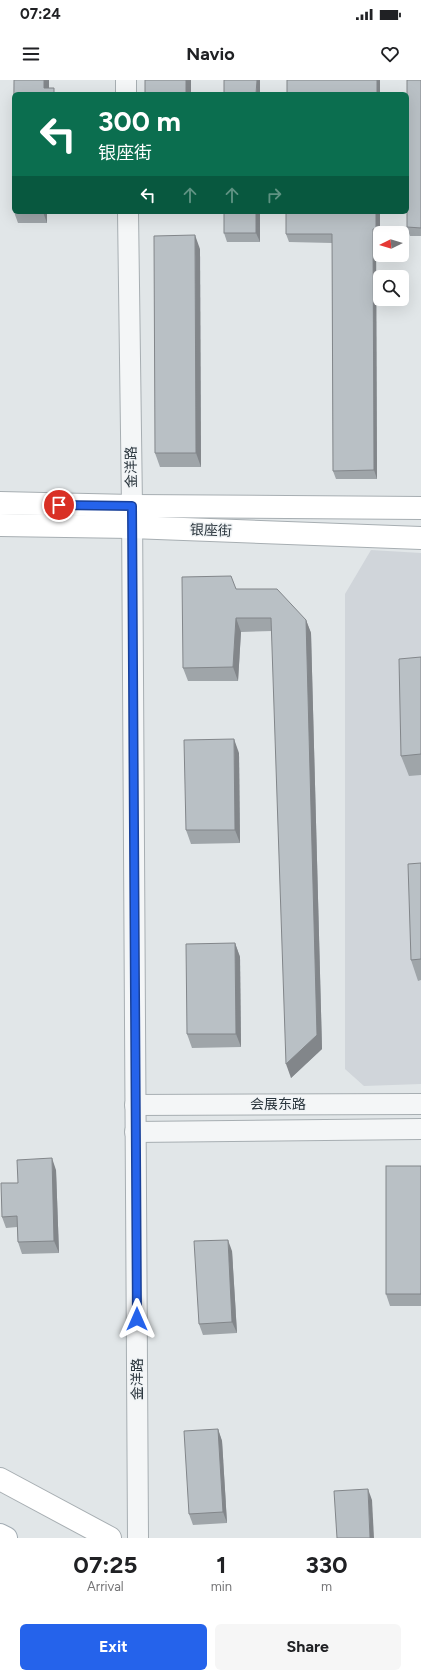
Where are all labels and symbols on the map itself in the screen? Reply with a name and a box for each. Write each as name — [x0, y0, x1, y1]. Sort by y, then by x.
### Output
north arrow — [373, 226, 409, 262]
street label: 金洋路 — [123, 446, 140, 488]
pin — [42, 488, 76, 522]
street label: 银座街 — [190, 521, 232, 540]
street label: 会展东路 — [250, 1096, 306, 1113]
position arrow — [116, 1298, 158, 1340]
street label: 金洋路 — [129, 1358, 146, 1400]

